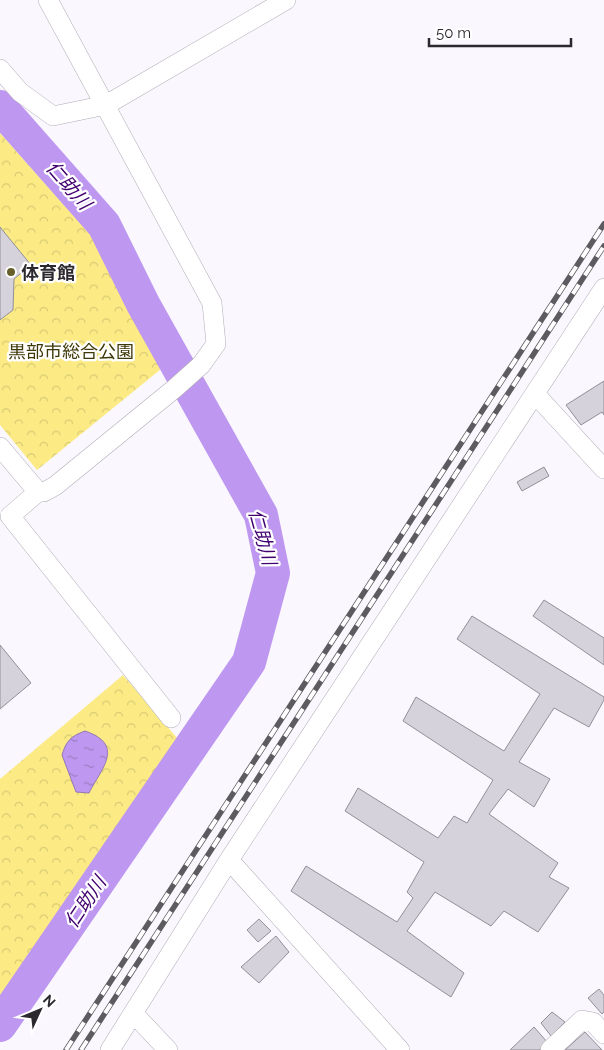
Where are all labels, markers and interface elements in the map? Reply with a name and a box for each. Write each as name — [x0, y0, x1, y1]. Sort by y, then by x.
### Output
scale bar — [429, 15, 572, 47]
text: 50 m — [436, 24, 471, 42]
water label: 仁助川 — [42, 156, 97, 215]
place label: 体育館 — [21, 262, 75, 283]
marker: 体育館 — [5, 266, 17, 278]
park label: 黒部市総合公園 — [8, 341, 134, 362]
water label: 仁助川 — [245, 507, 282, 569]
water label: 仁助川 — [60, 871, 111, 932]
north arrow — [15, 985, 65, 1035]
text: N — [40, 992, 59, 1010]

